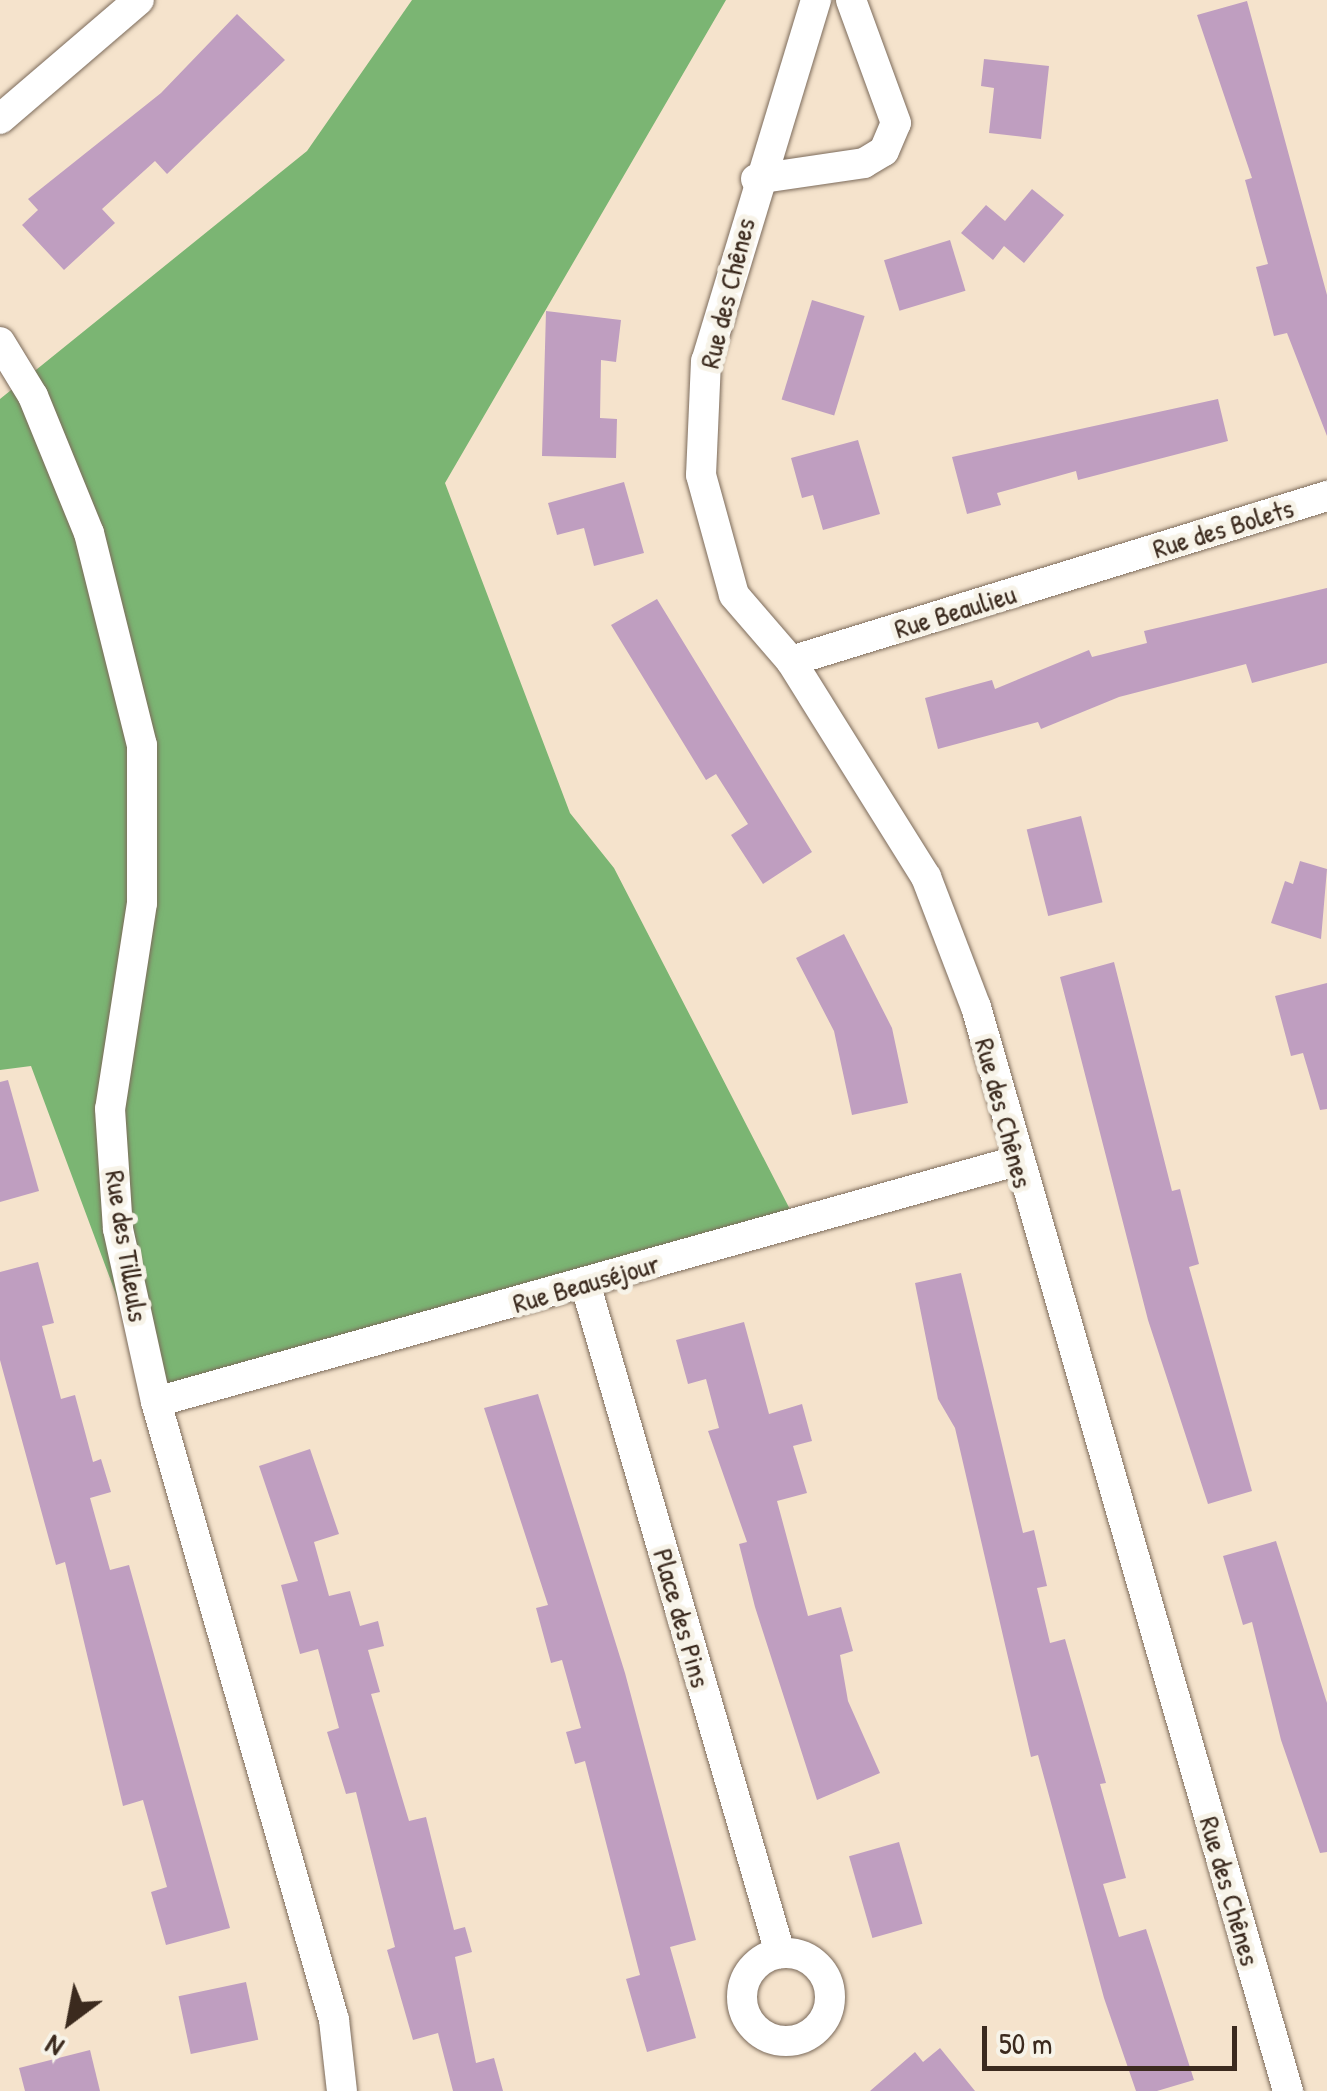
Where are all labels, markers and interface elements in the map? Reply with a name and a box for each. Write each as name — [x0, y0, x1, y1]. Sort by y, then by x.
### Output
street label: Rue des Chênes — [692, 214, 762, 372]
street label: Rue des Bolets — [1149, 491, 1297, 565]
street label: Rue Beaulieu — [890, 577, 1020, 645]
street label: Rue des Chênes — [968, 1034, 1040, 1192]
street label: Rue des Tilleuls — [98, 1168, 156, 1324]
street label: Rue Beauséjour — [509, 1246, 663, 1320]
street label: Place des Pins — [646, 1545, 718, 1691]
street label: Rue des Chênes — [1193, 1813, 1267, 1969]
north arrow — [20, 1971, 120, 2071]
scale bar — [987, 2006, 1242, 2068]
text: 50 m — [999, 2023, 1052, 2063]
text: N — [38, 2026, 70, 2067]

